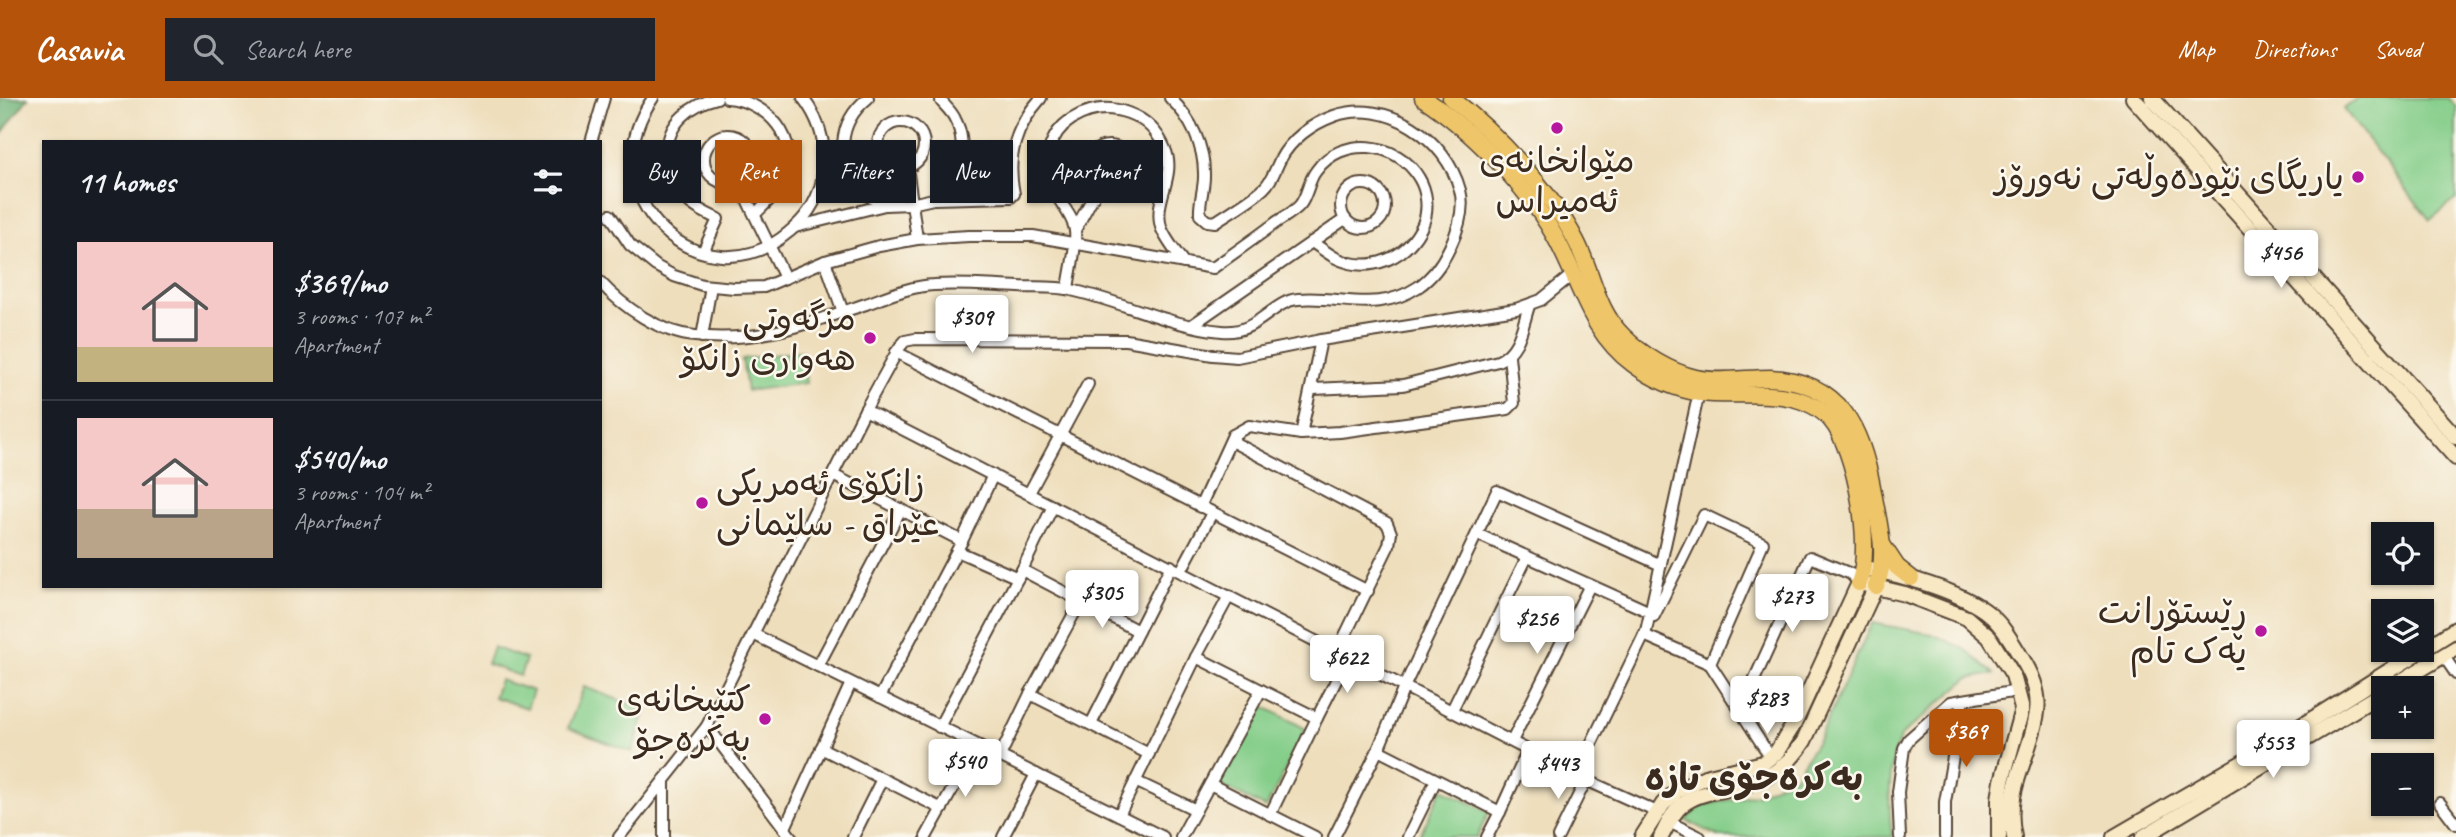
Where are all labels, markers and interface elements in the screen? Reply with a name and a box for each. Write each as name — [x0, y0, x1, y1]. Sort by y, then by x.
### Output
search box — [165, 18, 655, 81]
text: Casavia — [35, 28, 123, 70]
icon: search — [189, 30, 227, 68]
text: Search here — [245, 33, 351, 66]
text: Map — [2178, 34, 2215, 64]
text: Directions — [2253, 34, 2336, 64]
text: Saved — [2374, 34, 2421, 64]
marker: مێوانخانەی ئەمیراس — [1549, 120, 1565, 136]
place label: مێوانخانەی ئەمیراس — [1479, 138, 1635, 223]
chip: Buy — [623, 140, 701, 203]
chip: Rent — [715, 140, 802, 203]
chip: Filters — [816, 140, 916, 203]
chip: New — [930, 140, 1013, 203]
chip: Apartment — [1027, 140, 1163, 203]
place label: یاریگای نێودەوڵەتی نەورۆز — [1992, 152, 2344, 200]
text: 11 homes — [77, 163, 175, 201]
icon: filters — [529, 163, 567, 201]
marker: یاریگای نێودەوڵەتی نەورۆز — [2350, 169, 2366, 185]
pin: $456 — [2240, 230, 2322, 290]
text: $456 — [2260, 238, 2302, 267]
text: $369/mo — [294, 264, 387, 302]
icon: home — [133, 270, 217, 354]
place label: مزگەوتی هەواری زانکۆ — [678, 296, 856, 381]
pin: $309 — [931, 296, 1013, 355]
text: 3 rooms · 107 m² — [294, 302, 429, 331]
text: $309 — [951, 303, 993, 332]
marker: مزگەوتی هەواری زانکۆ — [862, 330, 878, 346]
text: Apartment — [294, 331, 379, 360]
text: $540/mo — [294, 440, 386, 478]
icon: home — [133, 446, 217, 530]
place label: زانکۆی ئەمریکی عێراق - سلێمانی — [716, 461, 940, 546]
text: 3 rooms · 104 m² — [294, 478, 429, 507]
marker: زانکۆی ئەمریکی عێراق - سلێمانی — [694, 495, 710, 511]
text: Apartment — [294, 507, 379, 536]
map controls — [2371, 522, 2434, 816]
button: locate — [2371, 522, 2434, 585]
pin: $305 — [1061, 570, 1143, 630]
pin: $273 — [1751, 574, 1833, 634]
text: $305 — [1081, 578, 1123, 607]
text: $273 — [1771, 582, 1813, 611]
place label: ڕێستۆرانت یەک تام — [2098, 589, 2247, 678]
pin: $256 — [1496, 596, 1578, 656]
button: layers — [2371, 599, 2434, 662]
text: $256 — [1516, 604, 1558, 633]
marker: ڕێستۆرانت یەک تام — [2253, 623, 2269, 639]
pin: $622 — [1306, 636, 1388, 695]
text: $622 — [1326, 643, 1368, 672]
pin: $283 — [1726, 676, 1808, 736]
button: + — [2371, 676, 2434, 739]
place label: کتێبخانەی بەکرەجۆ — [617, 677, 751, 762]
text: $283 — [1746, 684, 1788, 713]
pin: $369 — [1925, 710, 2007, 769]
marker: کتێبخانەی بەکرەجۆ — [757, 711, 773, 727]
text: $369 — [1945, 717, 1987, 746]
pin: $553 — [2232, 720, 2314, 780]
text: $553 — [2253, 728, 2293, 757]
pin: $540 — [924, 740, 1006, 799]
pin: $443 — [1517, 742, 1599, 801]
text: $540 — [944, 747, 986, 776]
text: $443 — [1537, 749, 1579, 778]
button: − — [2371, 753, 2434, 816]
district label: بەکرەجۆی تازە — [1645, 754, 1863, 801]

